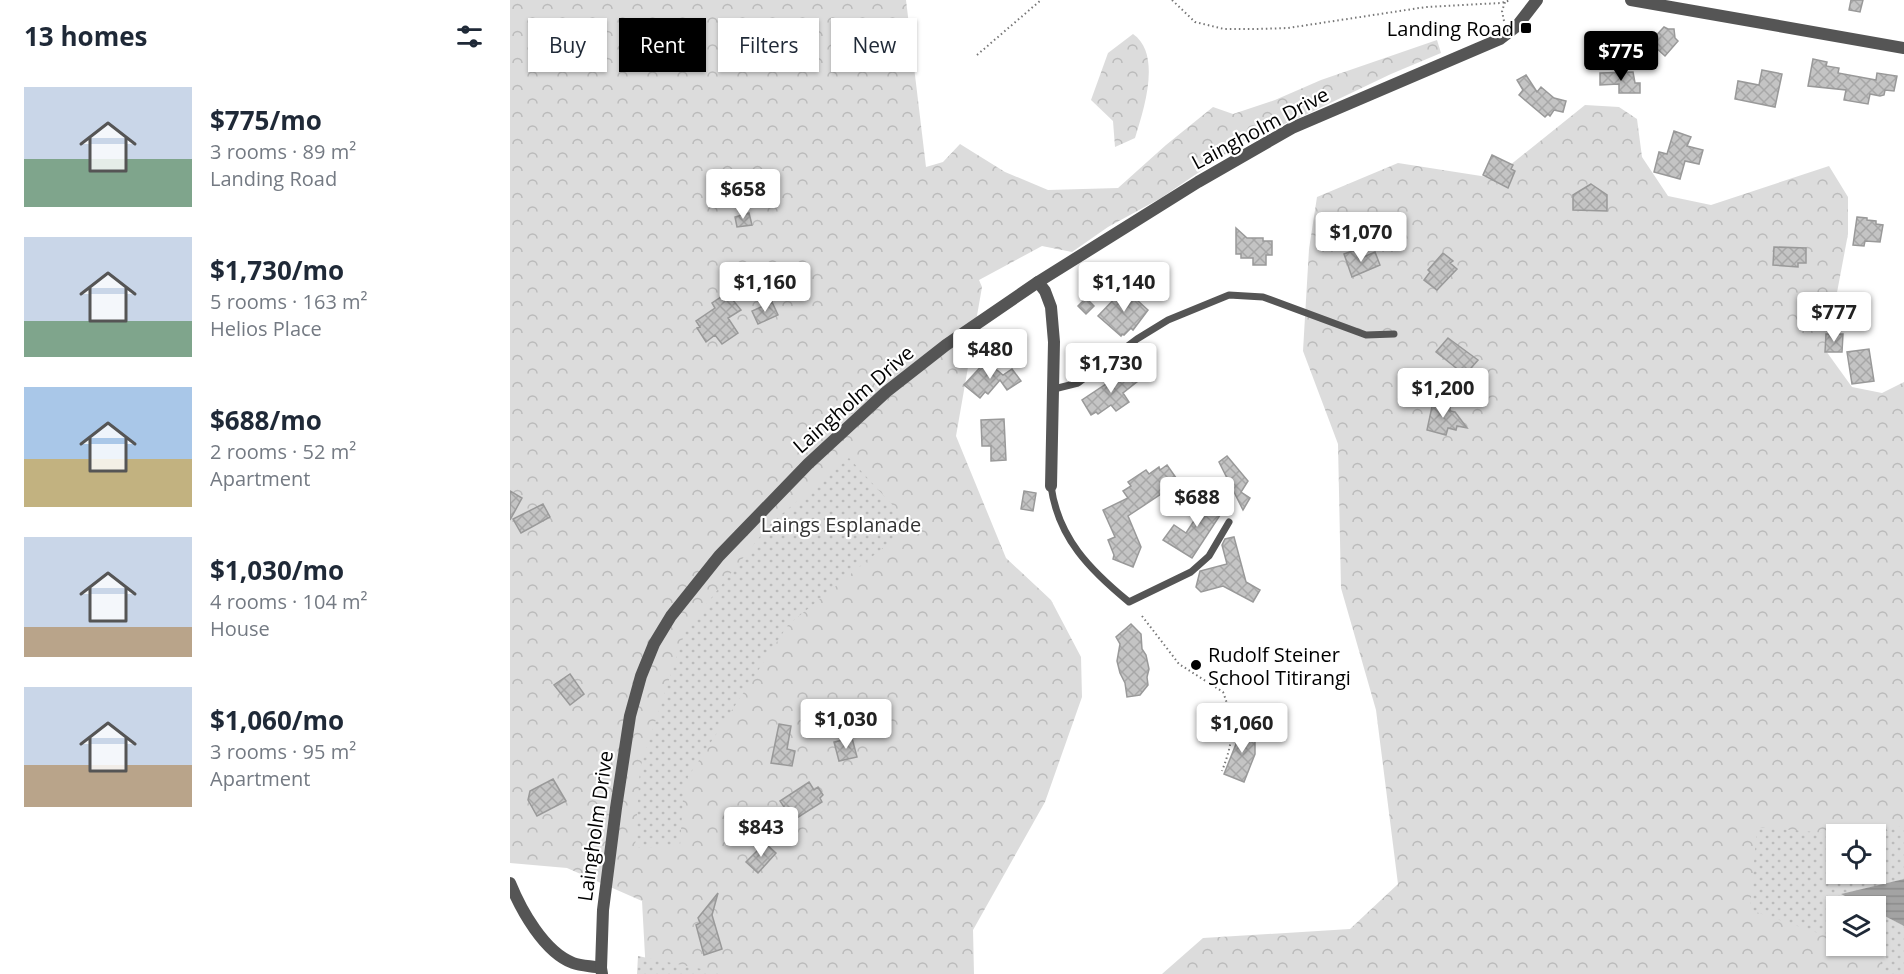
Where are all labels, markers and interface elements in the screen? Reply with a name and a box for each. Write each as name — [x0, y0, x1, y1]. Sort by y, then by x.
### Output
place label: Landing Road — [1387, 15, 1514, 42]
text: 13 homes — [24, 18, 148, 54]
chip: Buy — [528, 18, 607, 72]
chip: Rent — [619, 18, 706, 72]
chip: Filters — [718, 18, 819, 72]
chip: New — [831, 18, 917, 72]
icon: filters — [453, 20, 486, 53]
marker: Landing Road — [1519, 21, 1533, 35]
pin: $775 — [1585, 31, 1657, 82]
text: $775 — [1598, 37, 1644, 64]
street label: Laingholm Drive — [1187, 80, 1333, 176]
text: $775/mo — [210, 102, 322, 138]
icon: home — [72, 111, 144, 183]
text: 3 rooms · 89 m² — [210, 138, 356, 165]
text: Landing Road — [210, 165, 337, 192]
pin: $658 — [707, 169, 779, 220]
text: $658 — [720, 175, 766, 202]
pin: $1,070 — [1312, 212, 1410, 263]
text: $1,070 — [1330, 218, 1392, 245]
text: $1,730/mo — [210, 252, 344, 288]
icon: home — [72, 261, 144, 333]
pin: $1,160 — [716, 262, 814, 313]
pin: $1,140 — [1075, 262, 1173, 313]
text: $1,160 — [734, 268, 796, 295]
text: $1,140 — [1093, 268, 1155, 295]
text: 5 rooms · 163 m² — [210, 288, 368, 315]
pin: $777 — [1798, 292, 1870, 343]
text: $777 — [1811, 298, 1857, 325]
text: Helios Place — [210, 315, 322, 342]
pin: $480 — [954, 329, 1026, 380]
text: $480 — [967, 335, 1013, 362]
street label: Laingholm Drive — [787, 339, 919, 459]
pin: $1,730 — [1062, 343, 1160, 394]
text: $1,730 — [1080, 349, 1142, 376]
pin: $1,200 — [1394, 368, 1492, 419]
text: $1,200 — [1412, 374, 1474, 401]
text: $688/mo — [210, 402, 322, 438]
icon: home — [72, 411, 144, 483]
text: 2 rooms · 52 m² — [210, 438, 356, 465]
text: Apartment — [210, 465, 310, 492]
pin: $688 — [1161, 477, 1233, 528]
text: $688 — [1174, 483, 1220, 510]
park label: Laings Esplanade — [761, 511, 921, 538]
text: $1,030/mo — [210, 552, 344, 588]
icon: home — [72, 561, 144, 633]
text: 4 rooms · 104 m² — [210, 588, 368, 615]
text: House — [210, 615, 270, 642]
place label: Rudolf Steiner School Titirangi — [1208, 641, 1351, 691]
marker: Rudolf Steiner School Titirangi — [1189, 658, 1203, 672]
pin: $1,030 — [797, 699, 895, 750]
text: $1,060/mo — [210, 702, 344, 738]
pin: $1,060 — [1193, 703, 1291, 754]
text: $1,030 — [815, 705, 877, 732]
text: $1,060 — [1211, 709, 1273, 736]
icon: home — [72, 711, 144, 783]
text: 3 rooms · 95 m² — [210, 738, 356, 765]
street label: Laingholm Drive — [571, 749, 619, 903]
text: Apartment — [210, 765, 310, 792]
pin: $843 — [725, 807, 797, 858]
text: $843 — [738, 813, 784, 840]
map controls — [1826, 824, 1886, 956]
button: locate — [1826, 824, 1886, 884]
button: layers — [1826, 896, 1886, 956]

